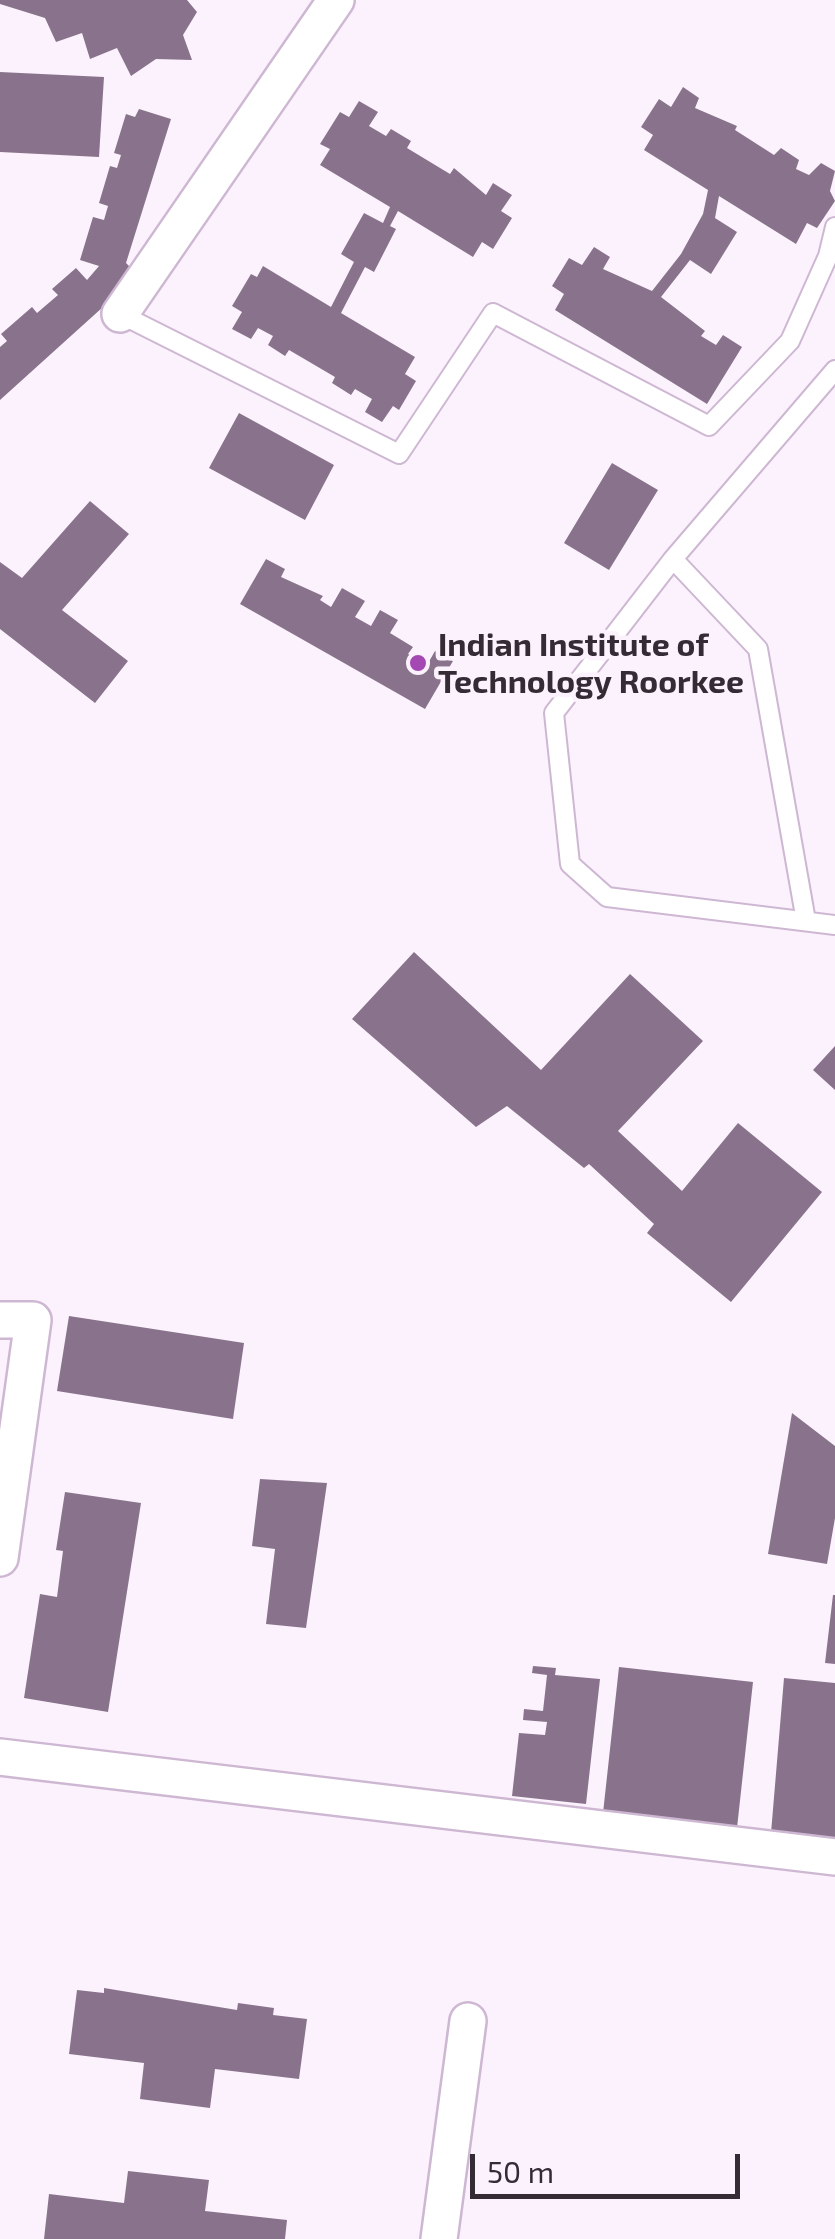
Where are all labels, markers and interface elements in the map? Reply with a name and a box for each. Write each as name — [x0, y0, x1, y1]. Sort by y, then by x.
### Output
place label: Indian Institute of Technology Roorkee — [438, 626, 744, 701]
marker: Indian Institute of Technology Roorkee — [407, 652, 429, 674]
scale bar — [475, 2134, 745, 2196]
text: 50 m — [487, 2153, 554, 2189]

